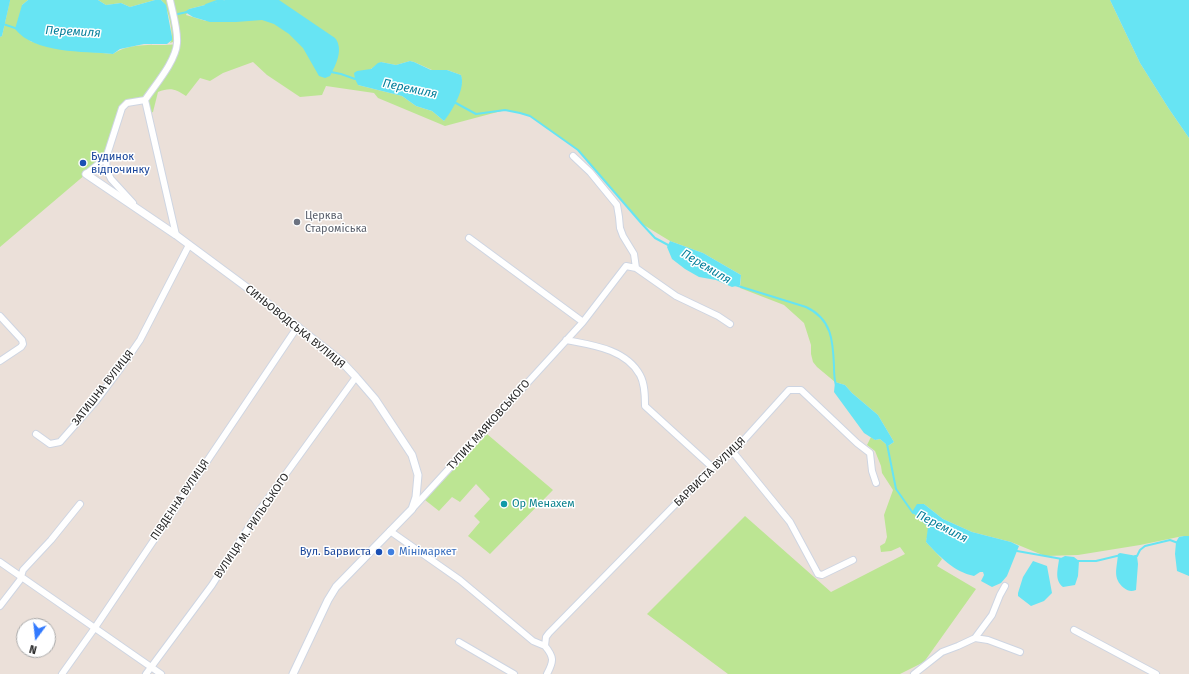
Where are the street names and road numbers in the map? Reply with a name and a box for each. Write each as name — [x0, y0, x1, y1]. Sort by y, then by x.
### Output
street label: СИНЬОВОДСЬКА ВУЛИЦЯ — [242, 283, 348, 371]
street label: ЗАТИШНА ВУЛИЦЯ — [69, 348, 137, 428]
street label: ТУПИК МАЯКОВСЬКОГО — [445, 377, 533, 473]
street label: БАРВИСТА ВУЛИЦЯ — [671, 434, 749, 510]
street label: ПІВДЕННА ВУЛИЦЯ — [148, 457, 212, 543]
street label: ВУЛИЦЯ М. РИЛЬСЬКОГО — [212, 471, 292, 581]

